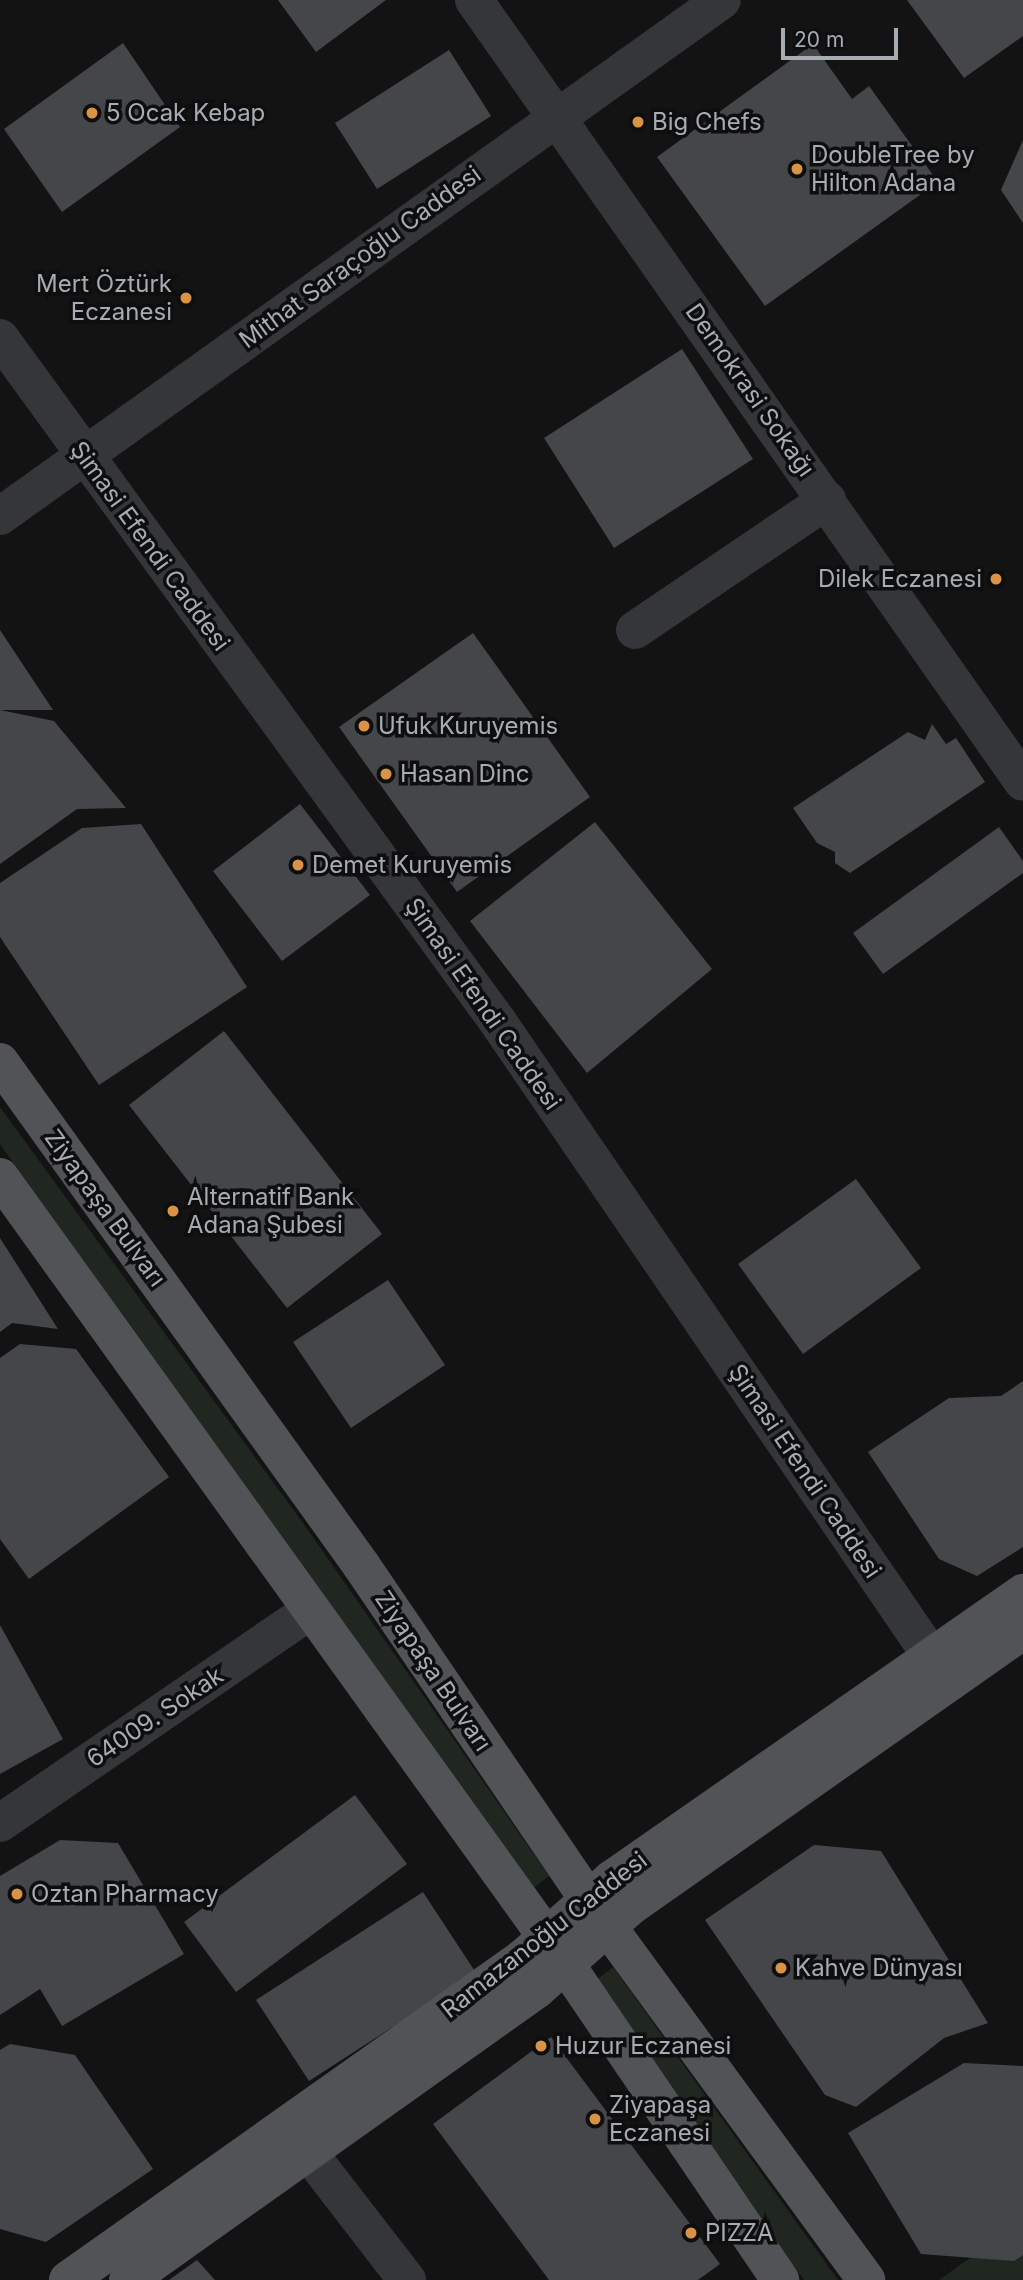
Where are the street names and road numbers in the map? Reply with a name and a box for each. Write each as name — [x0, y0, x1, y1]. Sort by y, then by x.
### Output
street label: Mithat Saraçoğlu Caddesi — [234, 160, 486, 354]
street label: Demokrasi Sokağı — [680, 298, 820, 482]
street label: Şimasi Efendi Caddesi — [64, 436, 236, 656]
street label: Şimasi Efendi Caddesi — [399, 893, 567, 1115]
street label: Ziyapaşa Bulvarı — [38, 1124, 172, 1292]
street label: Şimasi Efendi Caddesi — [723, 1359, 887, 1583]
street label: Ziyapaşa Bulvarı — [369, 1585, 497, 1757]
street label: 64009. Sokak — [81, 1661, 229, 1773]
street label: Ramazanoğlu Caddesi — [435, 1846, 653, 2024]

